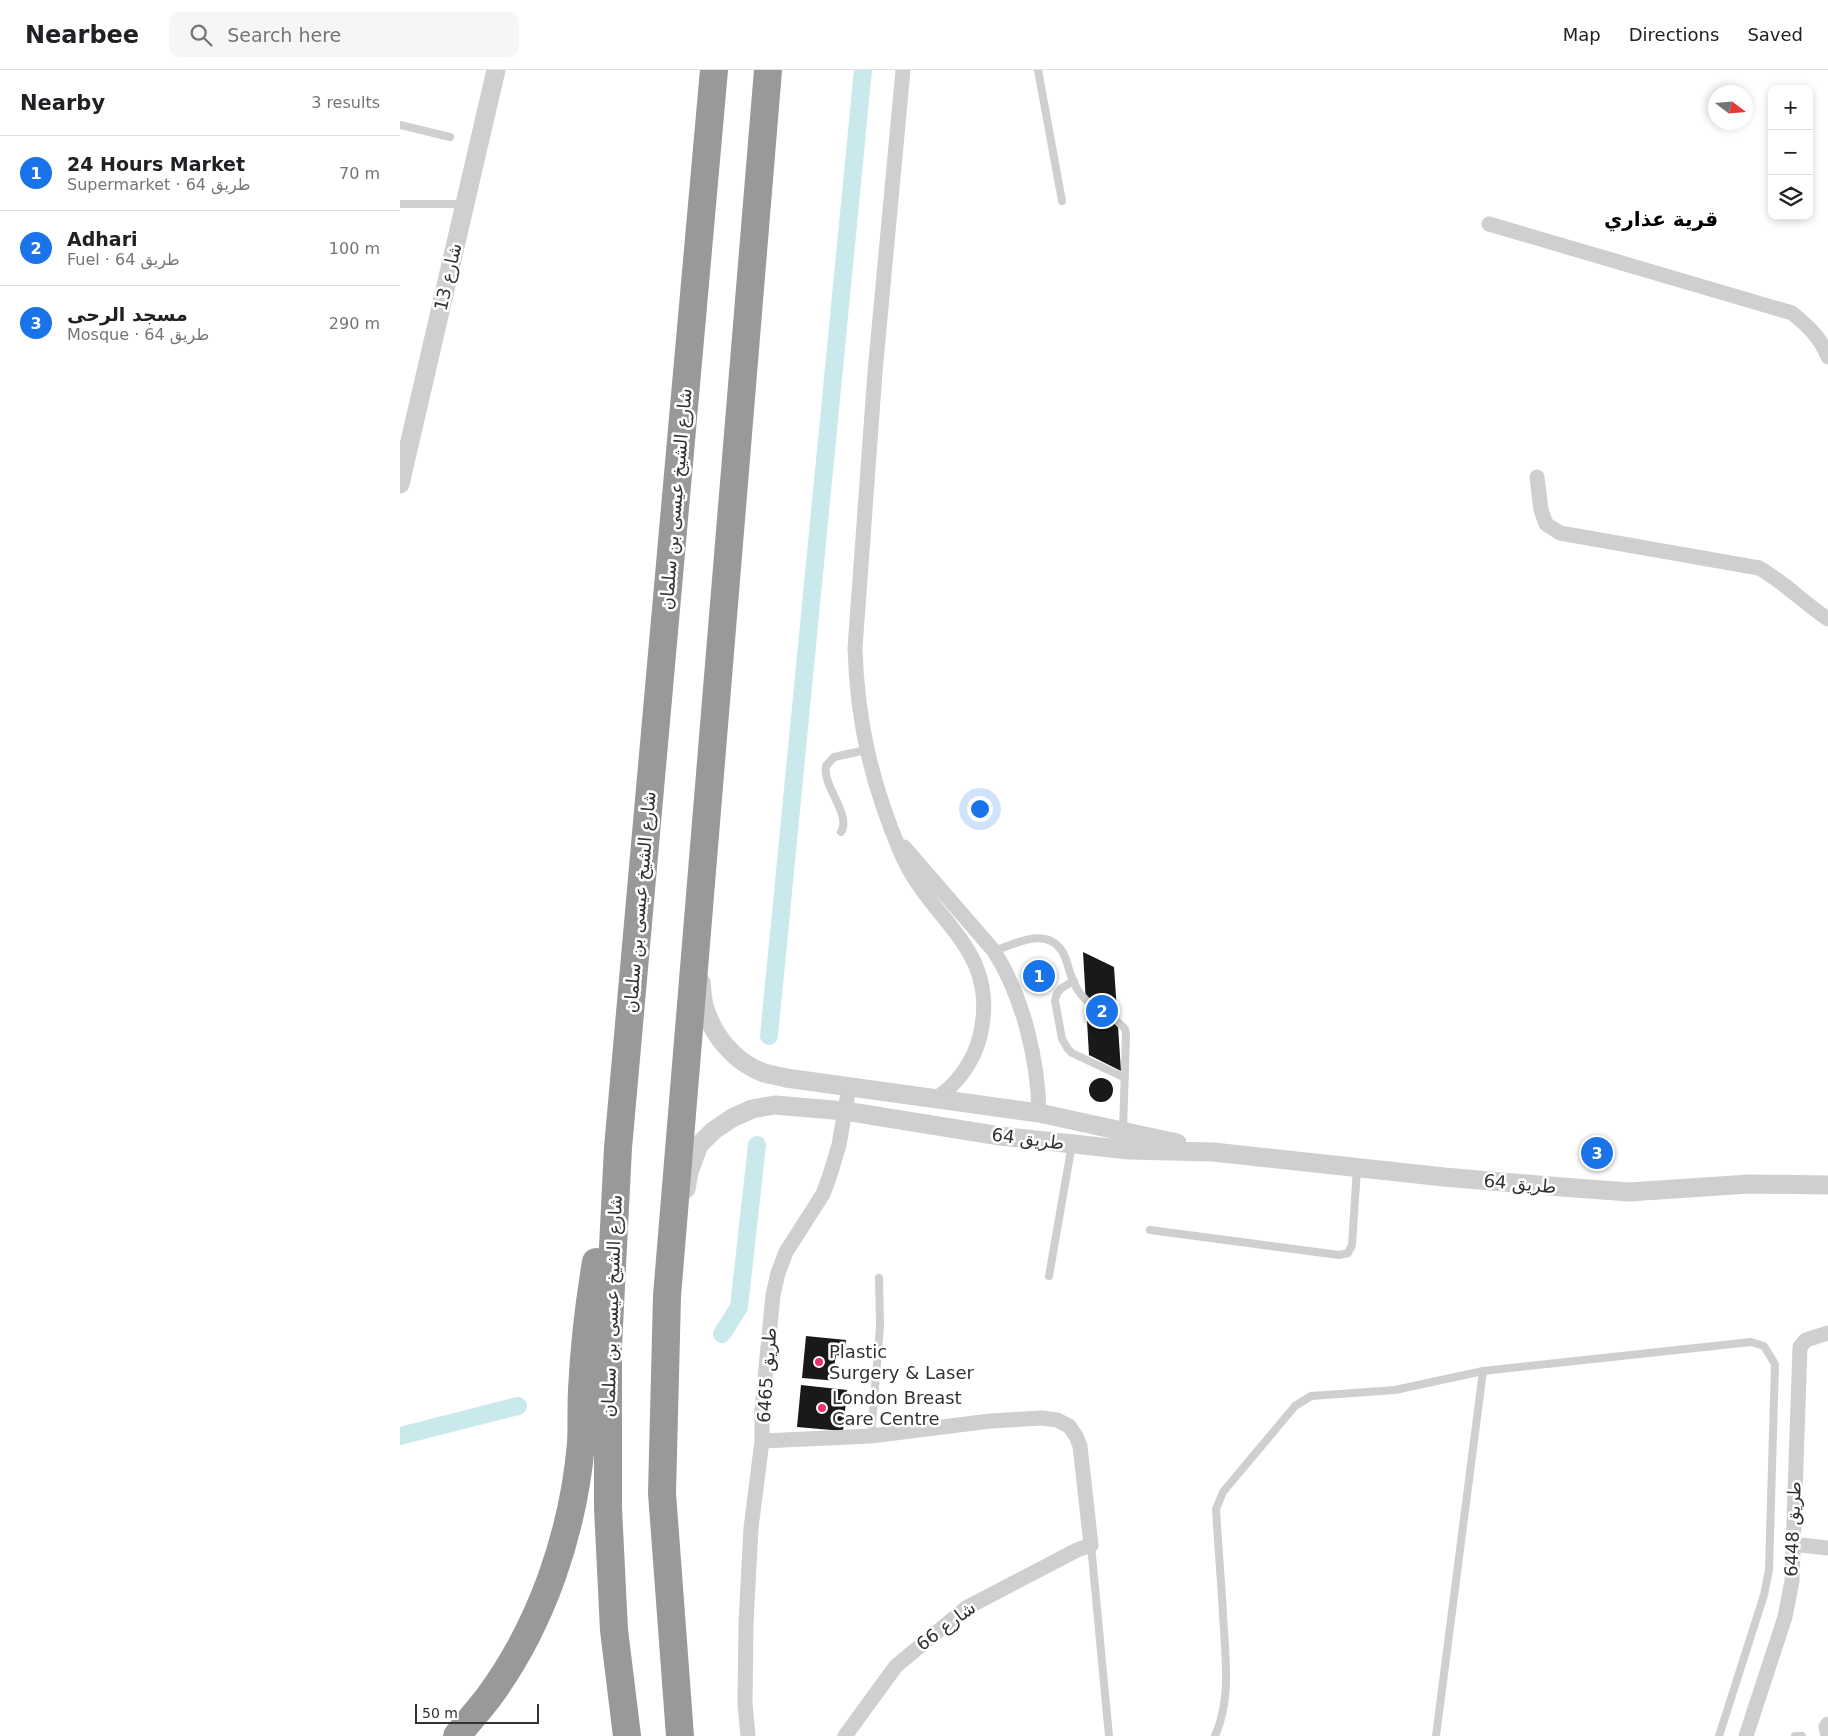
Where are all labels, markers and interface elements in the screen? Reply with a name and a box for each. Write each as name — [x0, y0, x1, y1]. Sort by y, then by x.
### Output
search box — [169, 12, 519, 57]
text: Nearbee — [25, 21, 139, 49]
icon: search — [187, 21, 215, 49]
text: Search here — [227, 24, 341, 46]
text: Map — [1563, 24, 1601, 45]
text: Directions — [1629, 24, 1719, 45]
text: Saved — [1747, 24, 1803, 45]
north arrow — [1708, 85, 1753, 130]
map controls — [1768, 85, 1813, 220]
button: + — [1768, 85, 1813, 130]
text: Nearby — [20, 91, 105, 115]
text: 3 results — [311, 93, 380, 112]
button: − — [1768, 130, 1813, 175]
text: 24 Hours Market — [67, 153, 245, 175]
text: 1 — [30, 164, 42, 183]
text: 70 m — [339, 164, 380, 183]
text: Supermarket · طريق 64 — [67, 175, 250, 194]
button: layers — [1768, 175, 1813, 220]
district label: قرية عذاري — [1604, 207, 1718, 232]
text: Adhari — [67, 228, 138, 250]
text: 2 — [30, 239, 42, 258]
text: 100 m — [329, 239, 380, 258]
street label: شارع 13 — [430, 241, 466, 313]
text: Fuel · طريق 64 — [67, 250, 180, 269]
text: مسجد الرحى — [67, 303, 188, 325]
text: 3 — [30, 314, 42, 333]
text: 290 m — [329, 314, 380, 333]
text: Mosque · طريق 64 — [67, 325, 209, 344]
street label: شارع الشيخ عيسى بن سلمان — [655, 387, 697, 611]
street label: شارع الشيخ عيسى بن سلمان — [619, 790, 661, 1014]
your location — [967, 796, 993, 822]
pin: 1 — [1023, 957, 1055, 995]
pin: 2 — [1086, 992, 1118, 1030]
street label: طريق 64 — [990, 1124, 1066, 1154]
pin: 3 — [1581, 1134, 1613, 1172]
street label: طريق 64 — [1483, 1170, 1557, 1198]
street label: شارع الشيخ عيسى بن سلمان — [597, 1194, 627, 1418]
street label: طريق 6465 — [753, 1326, 781, 1424]
place label: Plastic Surgery & Laser — [829, 1341, 974, 1383]
marker: Plastic Surgery & Laser — [813, 1356, 825, 1368]
place label: London Breast Care Centre — [832, 1387, 962, 1429]
marker: London Breast Care Centre — [816, 1402, 828, 1414]
street label: طريق 6448 — [1780, 1481, 1806, 1577]
street label: شارع 66 — [912, 1597, 980, 1655]
scale bar — [415, 1701, 539, 1724]
text: 50 m — [422, 1705, 458, 1721]

